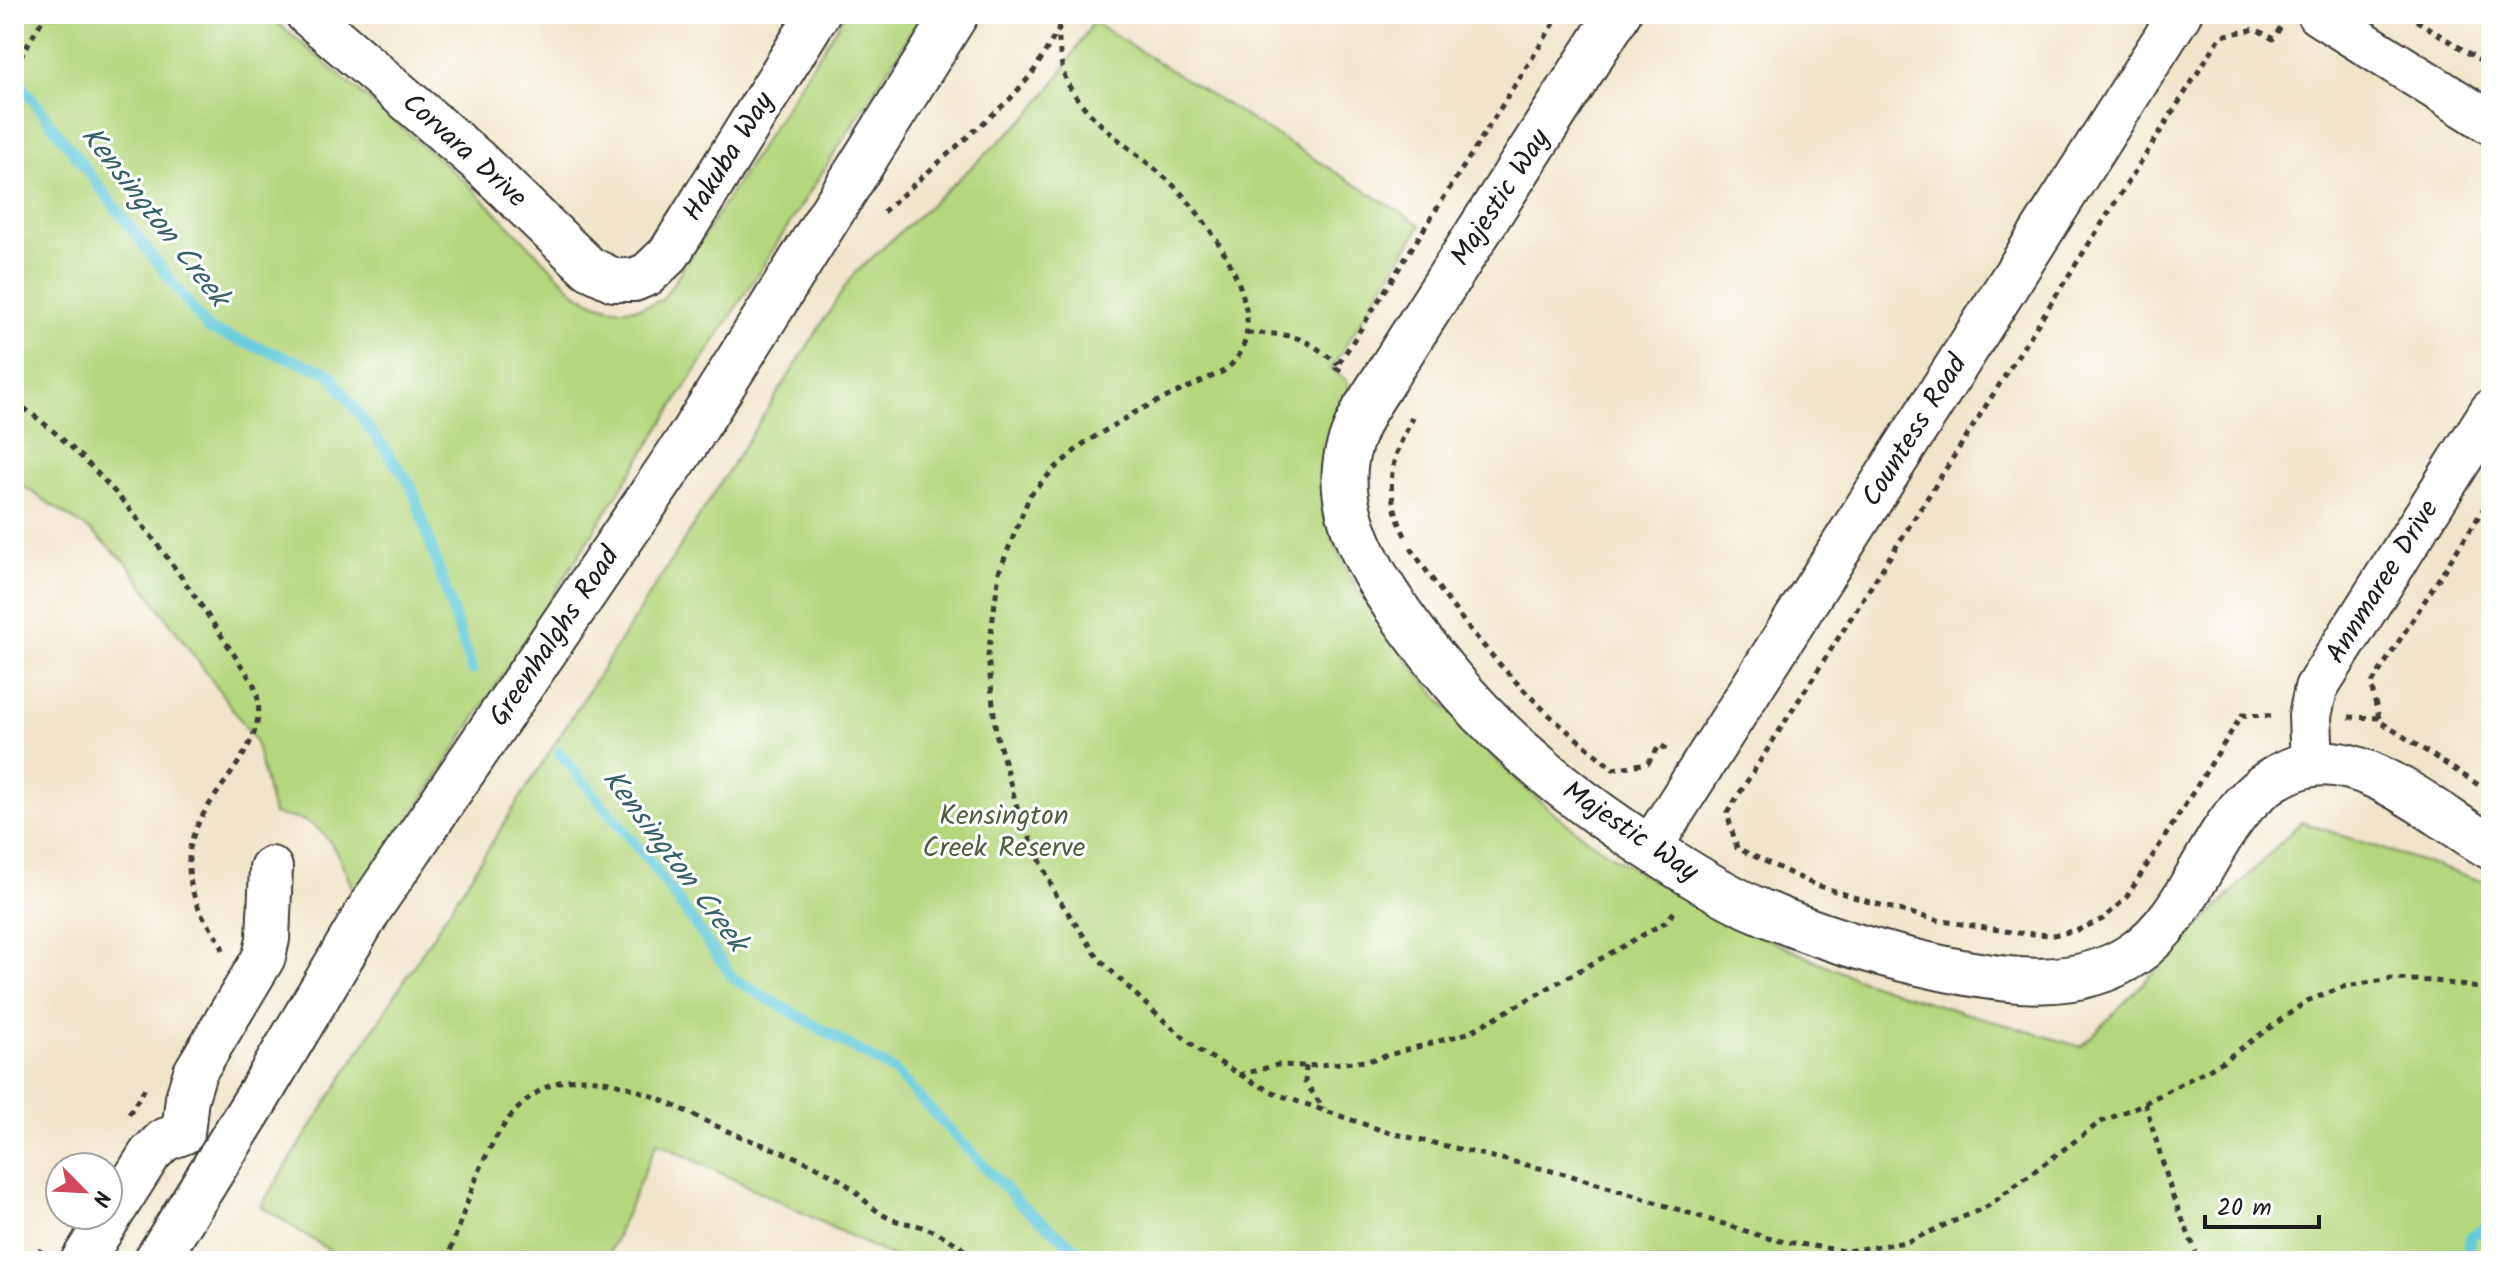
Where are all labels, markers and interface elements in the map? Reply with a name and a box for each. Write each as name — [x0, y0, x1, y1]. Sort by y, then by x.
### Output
street label: Corvara Drive — [391, 82, 537, 220]
street label: Hakuba Way — [671, 83, 787, 231]
water label: Kensington Creek — [67, 116, 243, 321]
street label: Majestic Way — [1440, 120, 1563, 276]
street label: Countess Road — [1850, 345, 1980, 516]
street label: Annmaree Drive — [2315, 491, 2452, 673]
street label: Greenhalghs Road — [478, 537, 633, 736]
water label: Kensington Creek — [589, 759, 762, 966]
street label: Majestic Way — [1553, 770, 1708, 895]
park label: Kensington Creek Reserve — [923, 794, 1086, 871]
north arrow — [44, 1151, 124, 1231]
scale bar — [2205, 1179, 2319, 1229]
text: N — [81, 1185, 119, 1212]
text: 20 m — [2217, 1189, 2272, 1228]

